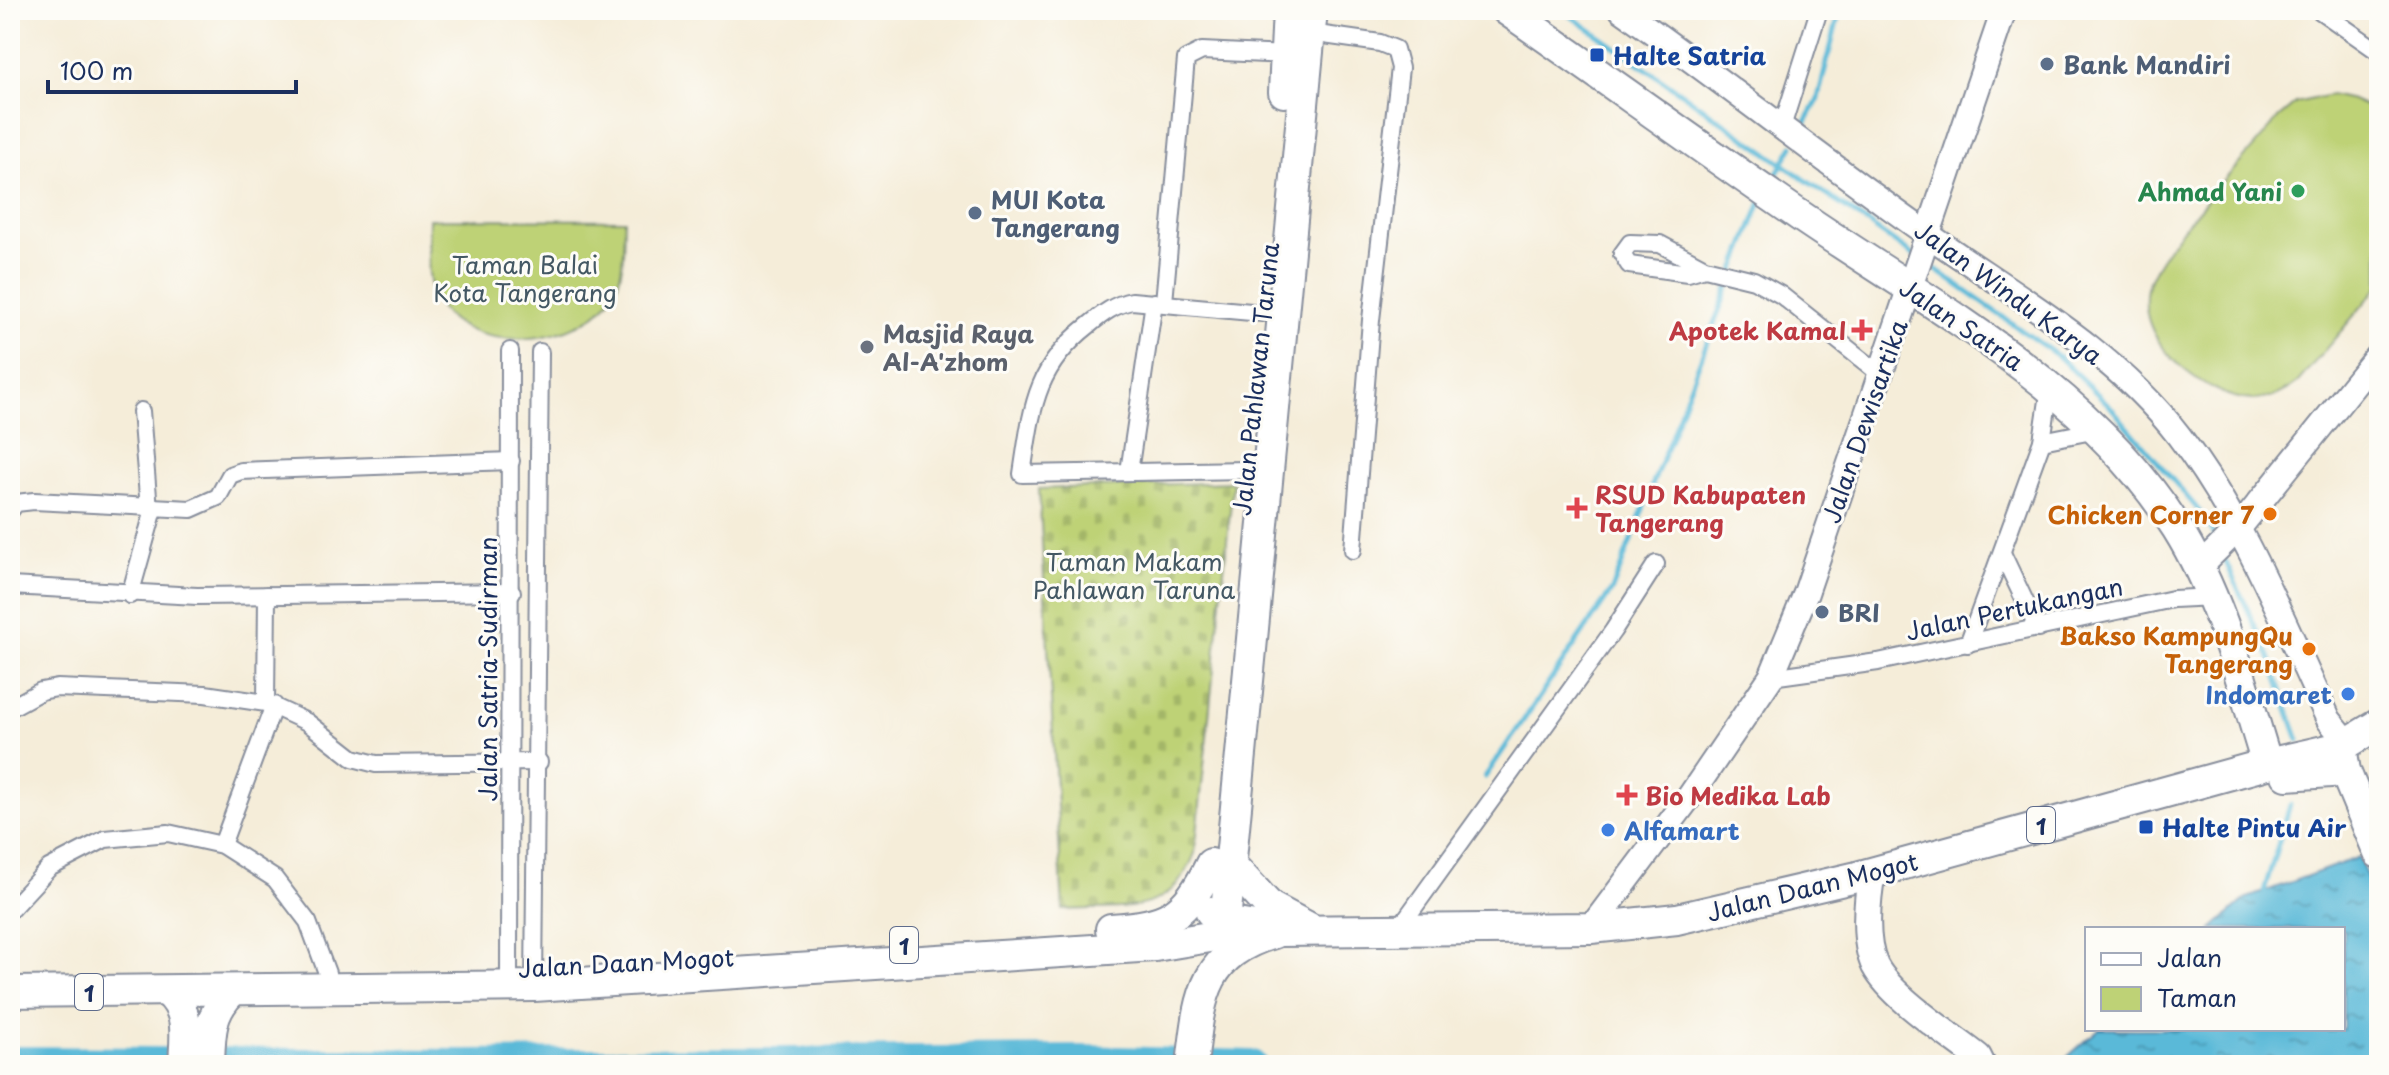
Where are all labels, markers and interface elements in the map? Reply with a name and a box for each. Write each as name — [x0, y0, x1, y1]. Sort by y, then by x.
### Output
place label: Halte Satria — [1613, 37, 1767, 73]
scale bar — [48, 44, 296, 94]
marker: Halte Satria — [1588, 46, 1606, 64]
place label: Bank Mandiri — [2063, 46, 2231, 82]
text: 100 m — [60, 52, 133, 88]
marker: Bank Mandiri — [2038, 55, 2056, 73]
place label: Ahmad Yani — [2138, 173, 2282, 209]
place label: MUI Kota Tangerang — [991, 181, 1120, 245]
marker: Ahmad Yani — [2289, 182, 2307, 200]
marker: MUI Kota Tangerang — [966, 204, 984, 222]
street label: Jalan Windu Karya — [1908, 212, 2110, 372]
street label: Jalan Pahlawan Taruna — [1223, 241, 1287, 517]
park label: Taman Balai Kota Tangerang — [433, 246, 617, 310]
street label: Jalan Satria — [1893, 269, 2031, 379]
place label: Apotek Kamal — [1669, 312, 1846, 348]
street label: Jalan Dewisartika — [1812, 314, 1916, 528]
place label: Masjid Raya Al-A'zhom — [883, 315, 1034, 379]
marker: Apotek Kamal — [1853, 321, 1871, 339]
marker: Masjid Raya Al-A'zhom — [858, 338, 876, 356]
place label: RSUD Kabupaten Tangerang — [1595, 476, 1806, 540]
place label: Chicken Corner 7 — [2047, 496, 2254, 532]
marker: RSUD Kabupaten Tangerang — [1566, 497, 1588, 519]
marker: Chicken Corner 7 — [2261, 505, 2279, 523]
street label: Jalan Satria-Sudirman — [469, 537, 505, 801]
park label: Taman Makam Pahlawan Taruna — [1033, 543, 1235, 607]
street label: Jalan Pertukangan — [1902, 567, 2126, 649]
place label: BRI — [1838, 594, 1880, 630]
marker: BRI — [1813, 603, 1831, 621]
place label: Bakso KampungQu Tangerang — [2060, 617, 2293, 681]
marker: Bakso KampungQu Tangerang — [2300, 640, 2318, 658]
place label: Indomaret — [2205, 676, 2332, 712]
marker: Indomaret — [2339, 685, 2357, 703]
place label: Bio Medika Lab — [1645, 777, 1831, 813]
marker: Bio Medika Lab — [1616, 784, 1638, 806]
road number: 1 — [2027, 807, 2055, 843]
place label: Halte Pintu Air — [2162, 809, 2347, 845]
place label: Alfamart — [1624, 812, 1740, 848]
marker: Halte Pintu Air — [2137, 818, 2155, 836]
marker: Alfamart — [1599, 821, 1617, 839]
street label: Jalan Daan Mogot — [1703, 842, 1922, 930]
road number: 1 — [890, 927, 918, 963]
legend — [2085, 927, 2345, 1031]
street label: Jalan Daan Mogot — [517, 938, 735, 986]
text: Jalan — [2157, 939, 2222, 975]
road number: 1 — [75, 974, 103, 1010]
text: Taman — [2157, 979, 2237, 1015]

